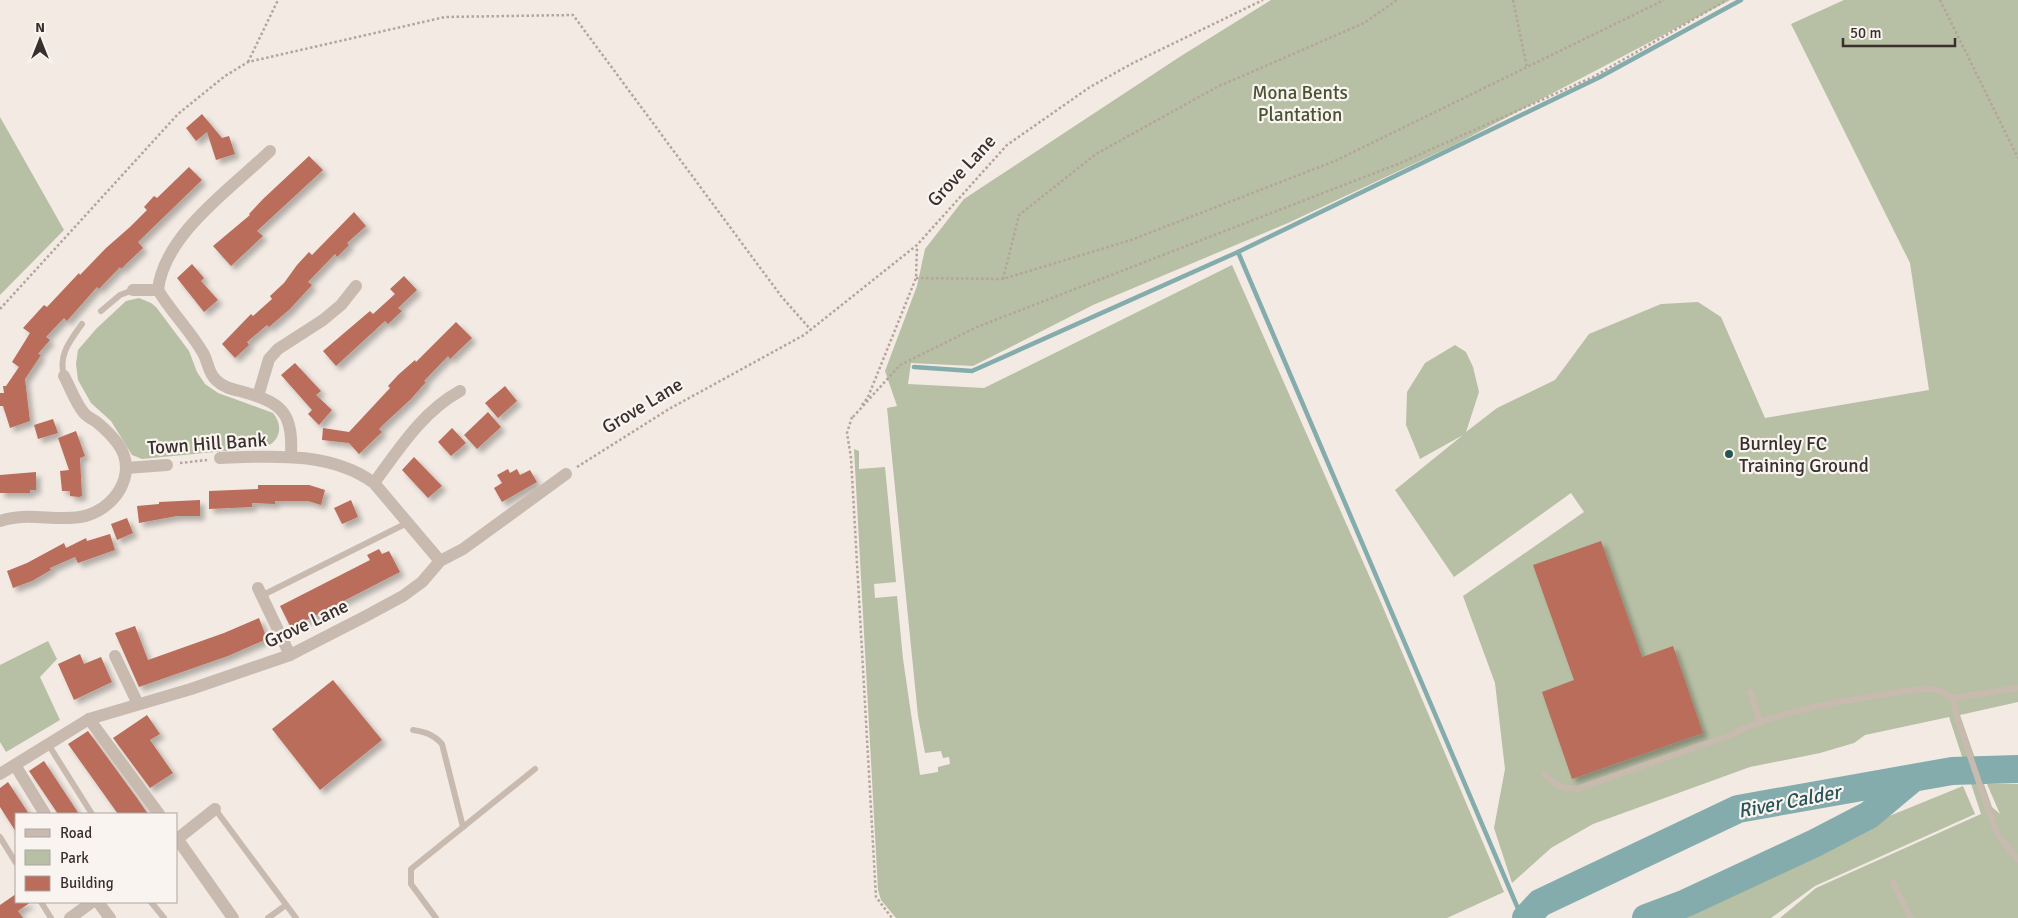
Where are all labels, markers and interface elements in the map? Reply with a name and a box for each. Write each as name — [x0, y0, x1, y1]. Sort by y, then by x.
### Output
north arrow — [15, 15, 65, 65]
scale bar — [1843, 15, 1956, 47]
text: N — [35, 19, 45, 36]
text: 50 m — [1850, 24, 1881, 42]
park label: Mona Bents Plantation — [1252, 81, 1348, 127]
street label: Grove Lane — [922, 130, 1001, 212]
street label: Grove Lane — [598, 372, 687, 439]
street label: Town Hill Bank — [146, 428, 268, 460]
place label: Burnley FC Training Ground — [1739, 432, 1869, 478]
marker: Burnley FC Training Ground — [1723, 448, 1735, 460]
street label: Grove Lane — [261, 594, 352, 654]
water label: River Calder — [1736, 779, 1845, 824]
legend — [15, 813, 178, 903]
text: Road — [60, 824, 92, 842]
text: Park — [60, 849, 89, 867]
text: Building — [60, 874, 114, 892]

